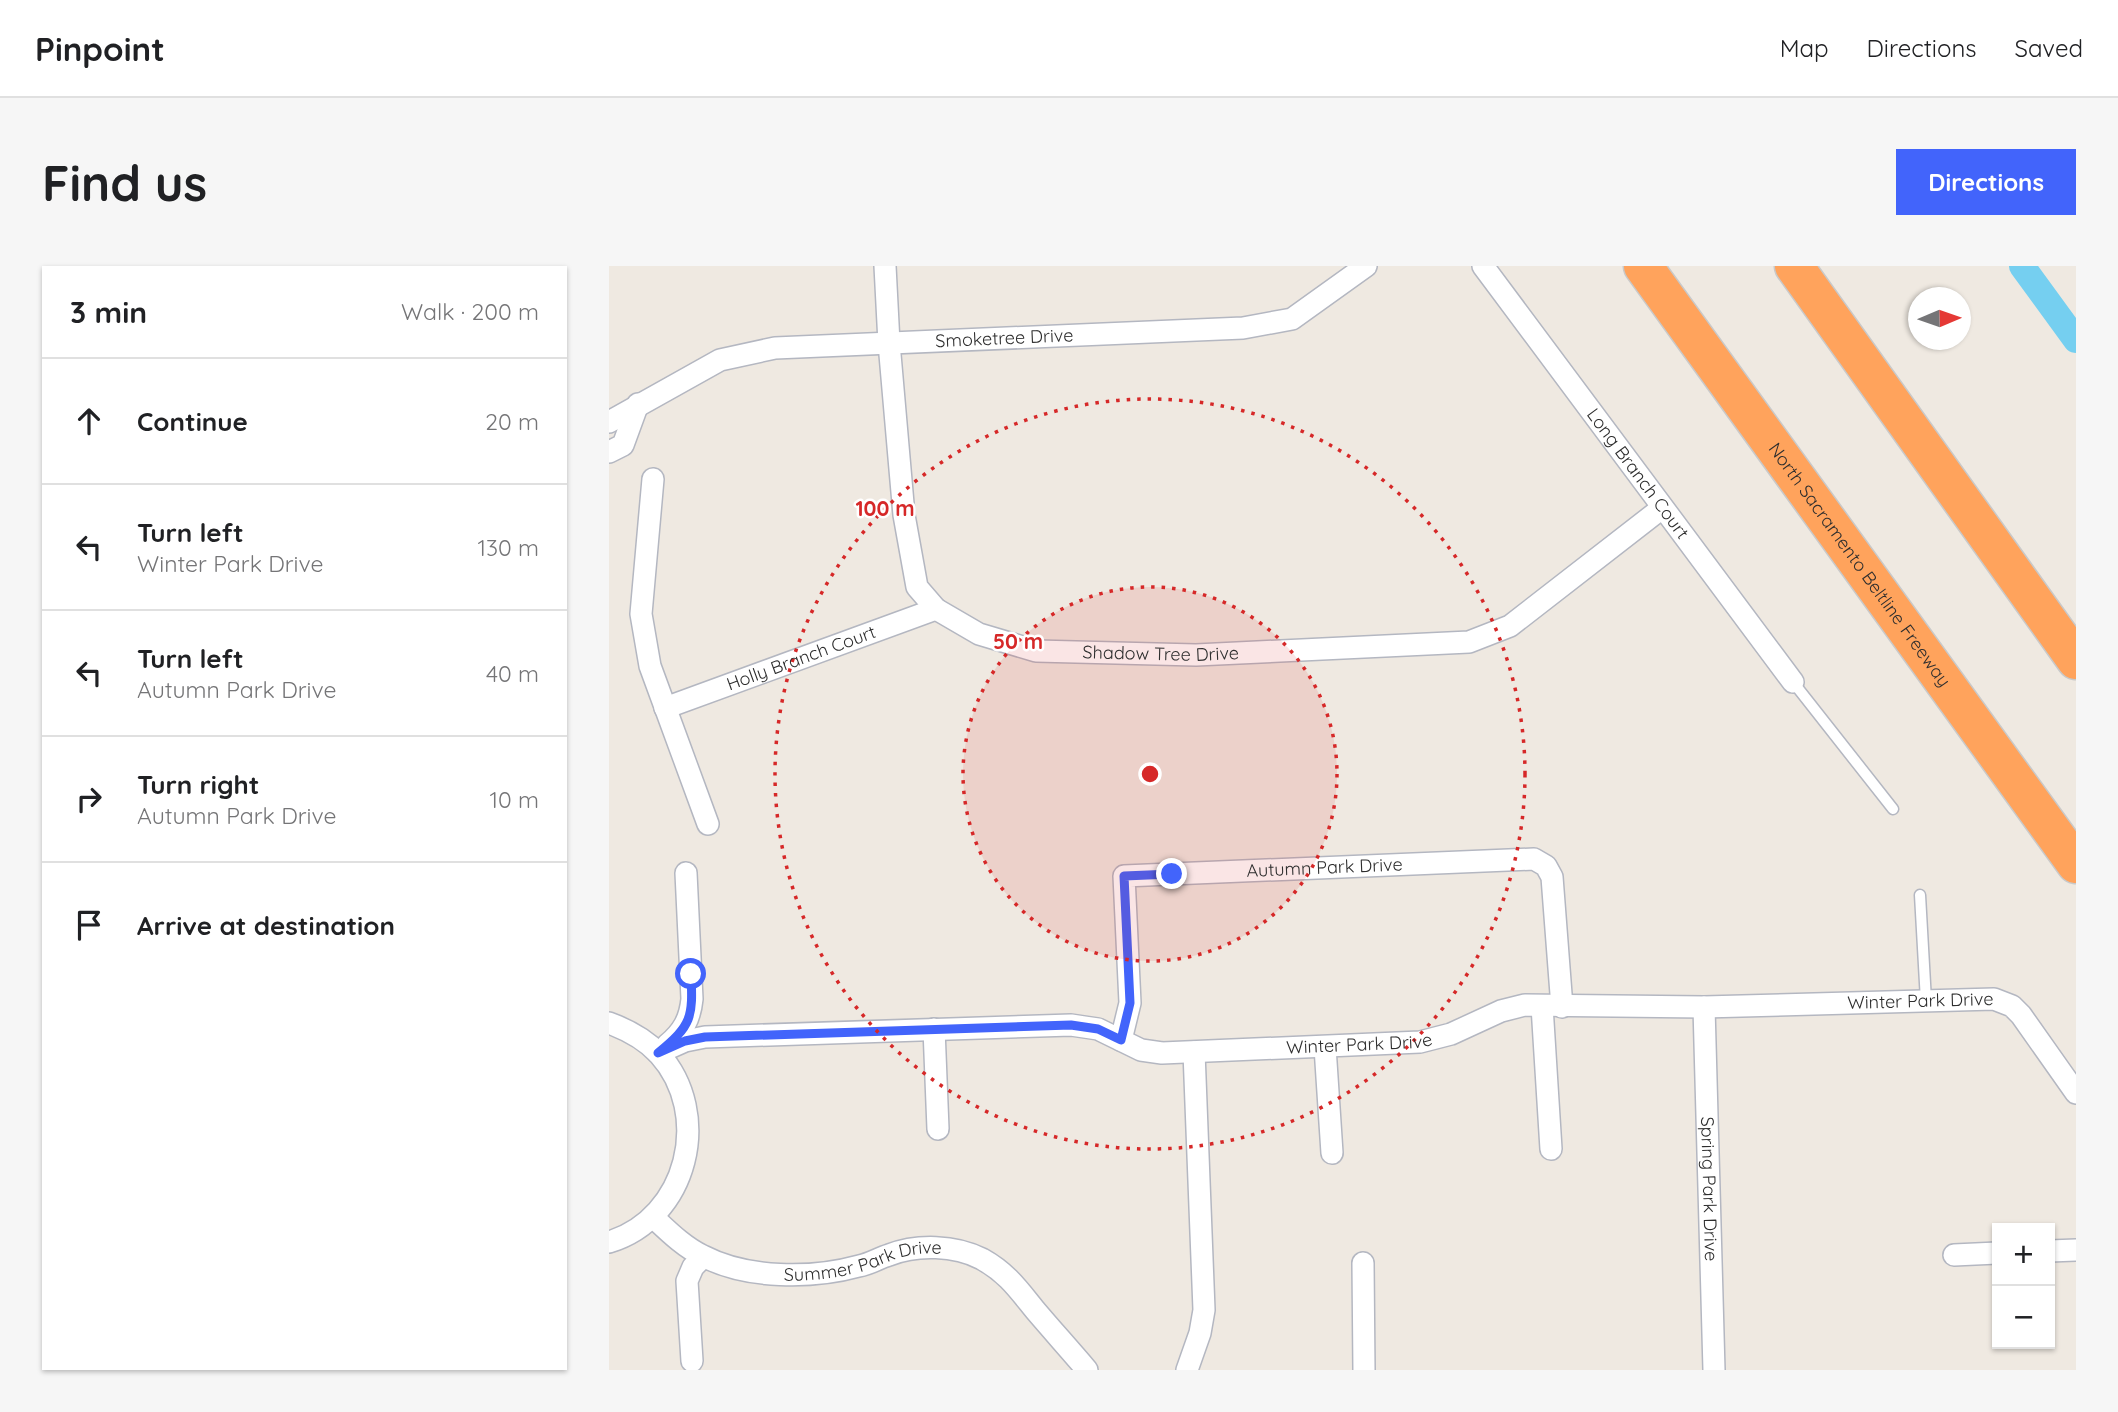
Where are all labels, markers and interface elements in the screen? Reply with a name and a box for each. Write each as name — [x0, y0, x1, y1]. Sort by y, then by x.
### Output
text: Pinpoint — [35, 28, 165, 69]
text: Map — [1780, 33, 1829, 63]
text: Directions — [1867, 33, 1977, 63]
text: Saved — [2015, 33, 2083, 63]
button: Directions — [1896, 149, 2076, 215]
text: Find us — [42, 152, 207, 213]
north arrow — [1908, 287, 1971, 350]
text: 3 min — [70, 293, 147, 331]
text: Walk · 200 m — [401, 297, 539, 326]
street label: Smoketree Drive — [935, 323, 1074, 352]
icon: ahead — [70, 402, 108, 440]
street label: Long Branch Court — [1582, 403, 1694, 543]
text: Continue — [137, 405, 248, 438]
text: 20 m — [485, 407, 539, 436]
street label: North Sacramento Beltline Freeway — [1764, 438, 1956, 691]
text: 100 m — [855, 495, 915, 521]
text: Turn left — [137, 516, 244, 549]
icon: left — [70, 528, 108, 566]
text: 130 m — [477, 533, 539, 562]
text: Winter Park Drive — [137, 549, 324, 578]
street label: Holly Branch Court — [723, 620, 879, 696]
text: 50 m — [993, 628, 1043, 654]
street label: Shadow Tree Drive — [1082, 640, 1239, 666]
text: Turn left — [137, 642, 244, 675]
icon: left — [70, 654, 108, 692]
text: 40 m — [486, 659, 539, 688]
text: Autumn Park Drive — [137, 675, 337, 704]
centre of rings — [1138, 762, 1162, 786]
text: Turn right — [137, 768, 259, 801]
icon: right — [70, 780, 108, 818]
text: 10 m — [490, 785, 539, 814]
text: Autumn Park Drive — [137, 801, 337, 830]
street label: Autumn Park Drive — [1246, 852, 1403, 882]
route end — [1156, 858, 1187, 889]
icon: arrive — [70, 906, 108, 944]
text: Arrive at destination — [137, 909, 395, 942]
route start — [675, 958, 706, 989]
street label: Winter Park Drive — [1847, 987, 1994, 1014]
street label: Winter Park Drive — [1286, 1027, 1435, 1059]
street label: Spring Park Drive — [1696, 1116, 1723, 1262]
map controls — [1992, 1223, 2055, 1349]
button: + — [1992, 1223, 2055, 1286]
street label: Summer Park Drive — [784, 1235, 942, 1286]
button: − — [1992, 1286, 2055, 1349]

